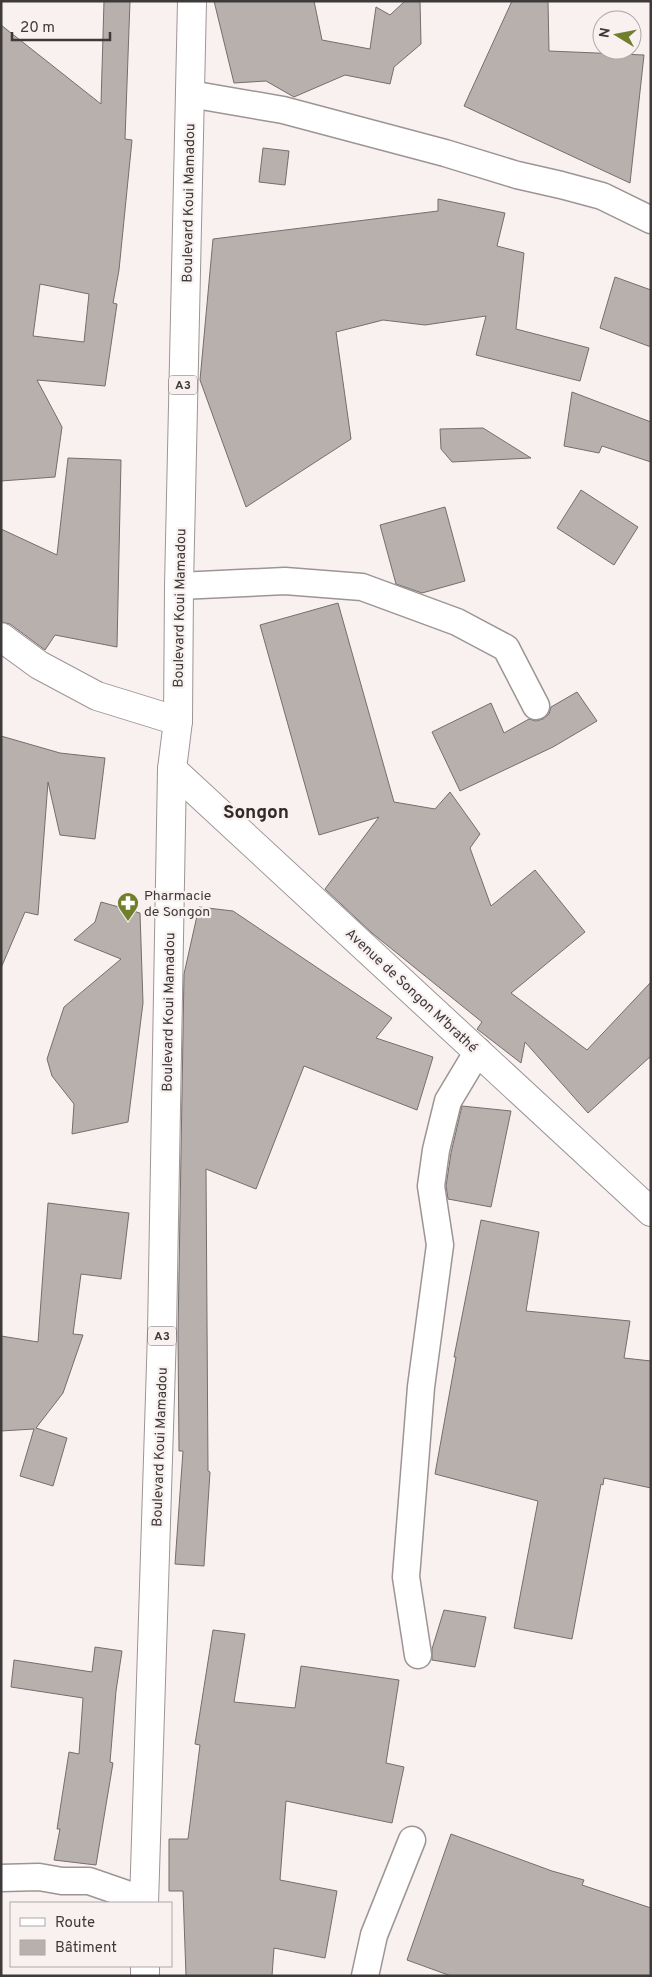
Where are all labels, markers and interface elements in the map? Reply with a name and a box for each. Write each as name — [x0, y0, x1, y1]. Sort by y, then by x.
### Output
scale bar — [12, 10, 110, 42]
north arrow — [592, 10, 642, 60]
text: 20 m — [20, 19, 55, 38]
text: N — [596, 27, 615, 39]
street label: Boulevard Koui Mamadou — [180, 123, 199, 283]
road number: A3 — [169, 376, 197, 394]
street label: Boulevard Koui Mamadou — [171, 528, 190, 688]
district label: Songon — [223, 801, 289, 825]
place label: Pharmacie de Songon — [144, 888, 211, 921]
pharmacy icon: Pharmacie de Songon — [116, 891, 140, 922]
street label: Avenue de Songon M'brathé — [341, 925, 481, 1057]
street label: Boulevard Koui Mamadou — [160, 932, 179, 1092]
road number: A3 — [148, 1326, 176, 1345]
street label: Boulevard Koui Mamadou — [149, 1367, 172, 1527]
legend — [10, 1902, 172, 1967]
text: Route — [55, 1914, 95, 1933]
text: Bâtiment — [55, 1939, 117, 1958]

